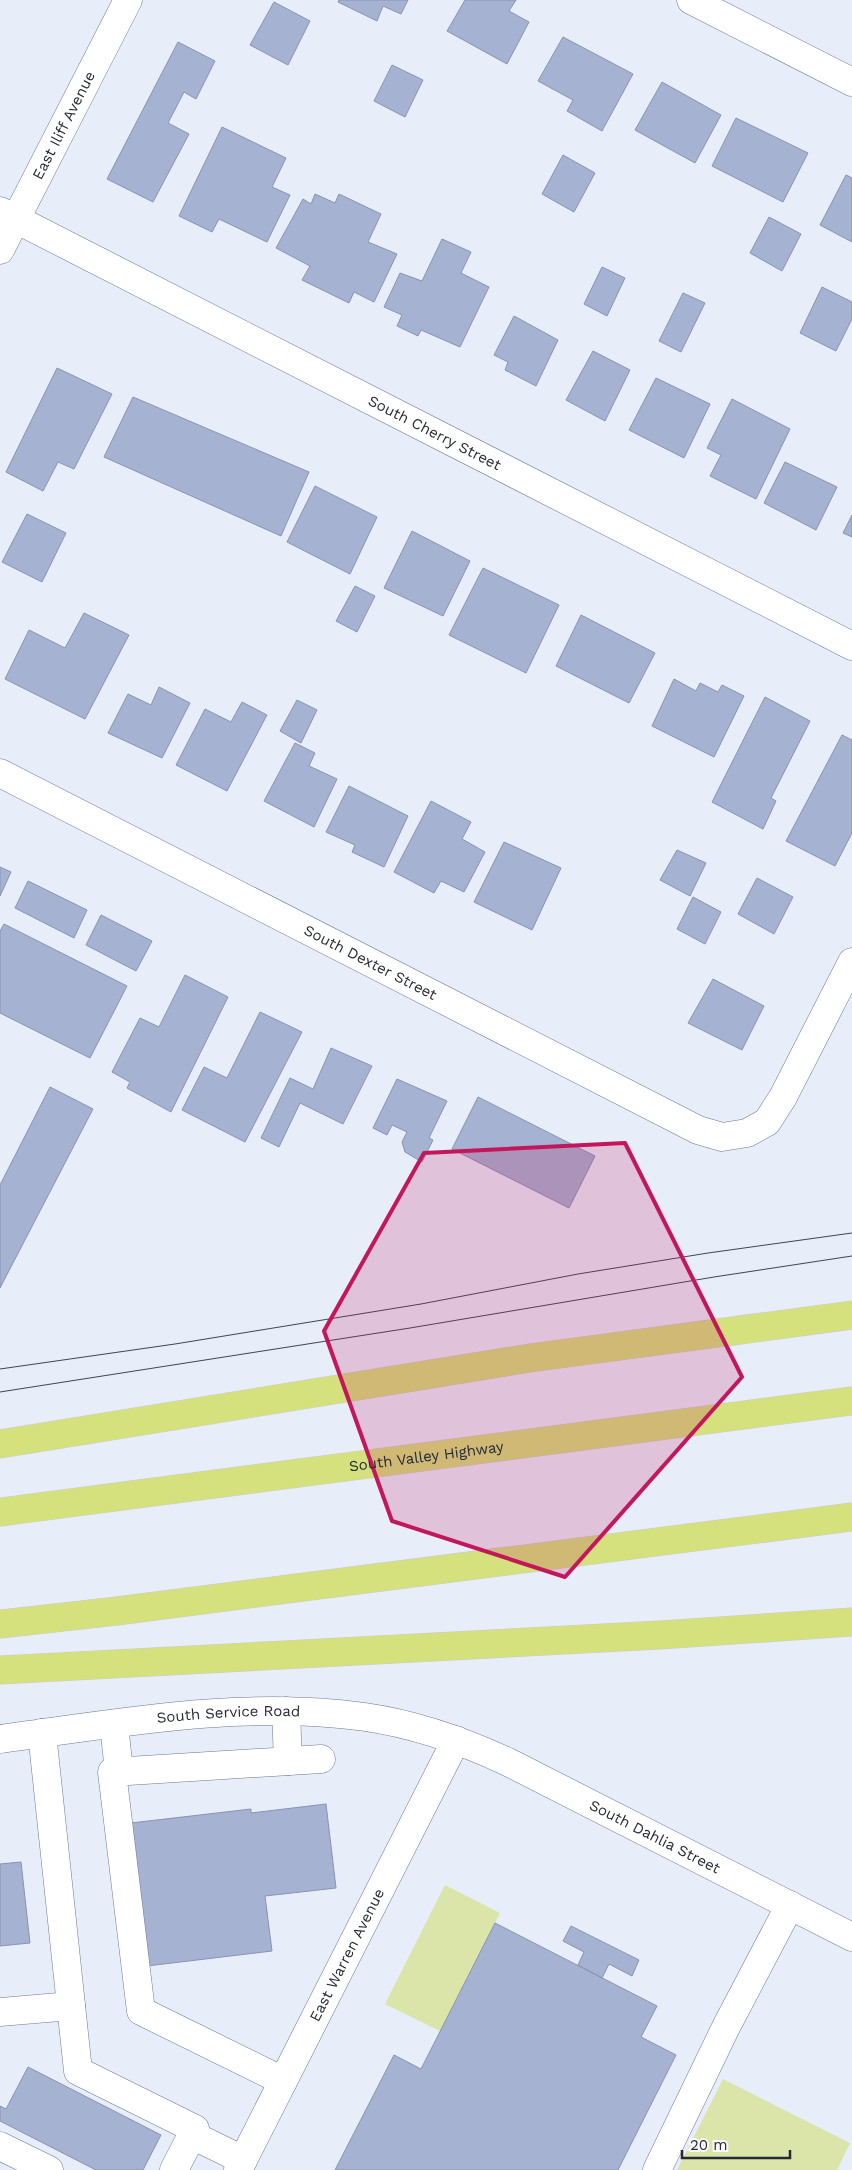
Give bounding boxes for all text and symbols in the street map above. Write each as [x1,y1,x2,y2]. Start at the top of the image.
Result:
street label: East Iliff Avenue [29,68,99,183]
street label: South Cherry Street [365,392,505,475]
street label: South Dexter Street [301,921,440,1004]
street label: South Valley Highway [348,1437,505,1475]
street label: South Service Road [156,1702,300,1727]
street label: South Dahlia Street [586,1796,724,1878]
street label: East Warren Avenue [306,1885,388,2025]
scale bar [682,2128,790,2160]
text: 20 m [690,2136,728,2154]

